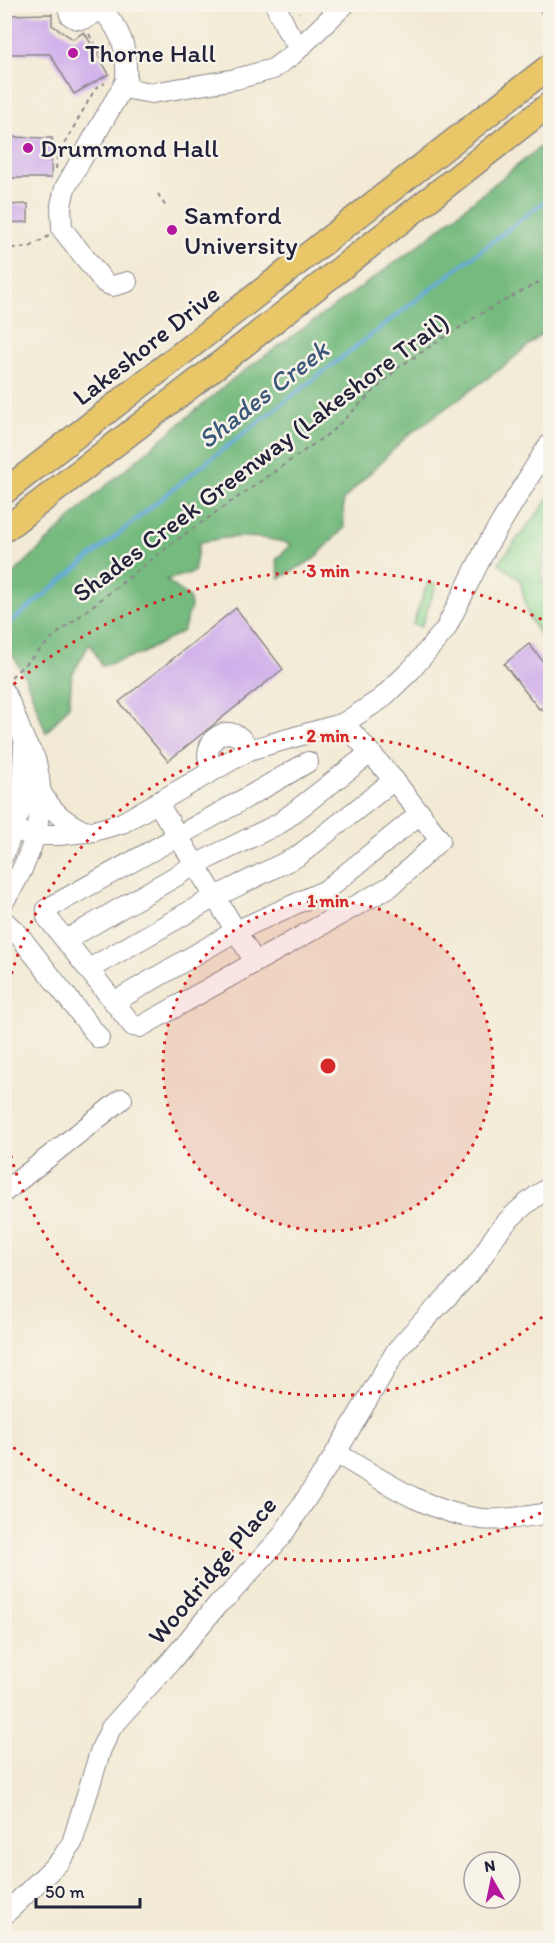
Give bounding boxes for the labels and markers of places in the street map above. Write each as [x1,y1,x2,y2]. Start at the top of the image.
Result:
place label: Thorne Hall [85,37,216,69]
marker: Thorne Hall [66,46,80,60]
place label: Drummond Hall [40,132,219,164]
marker: Drummond Hall [21,141,35,155]
place label: Samford University [184,199,298,261]
marker: Samford University [165,223,179,237]
centre of rings [318,1056,338,1076]

